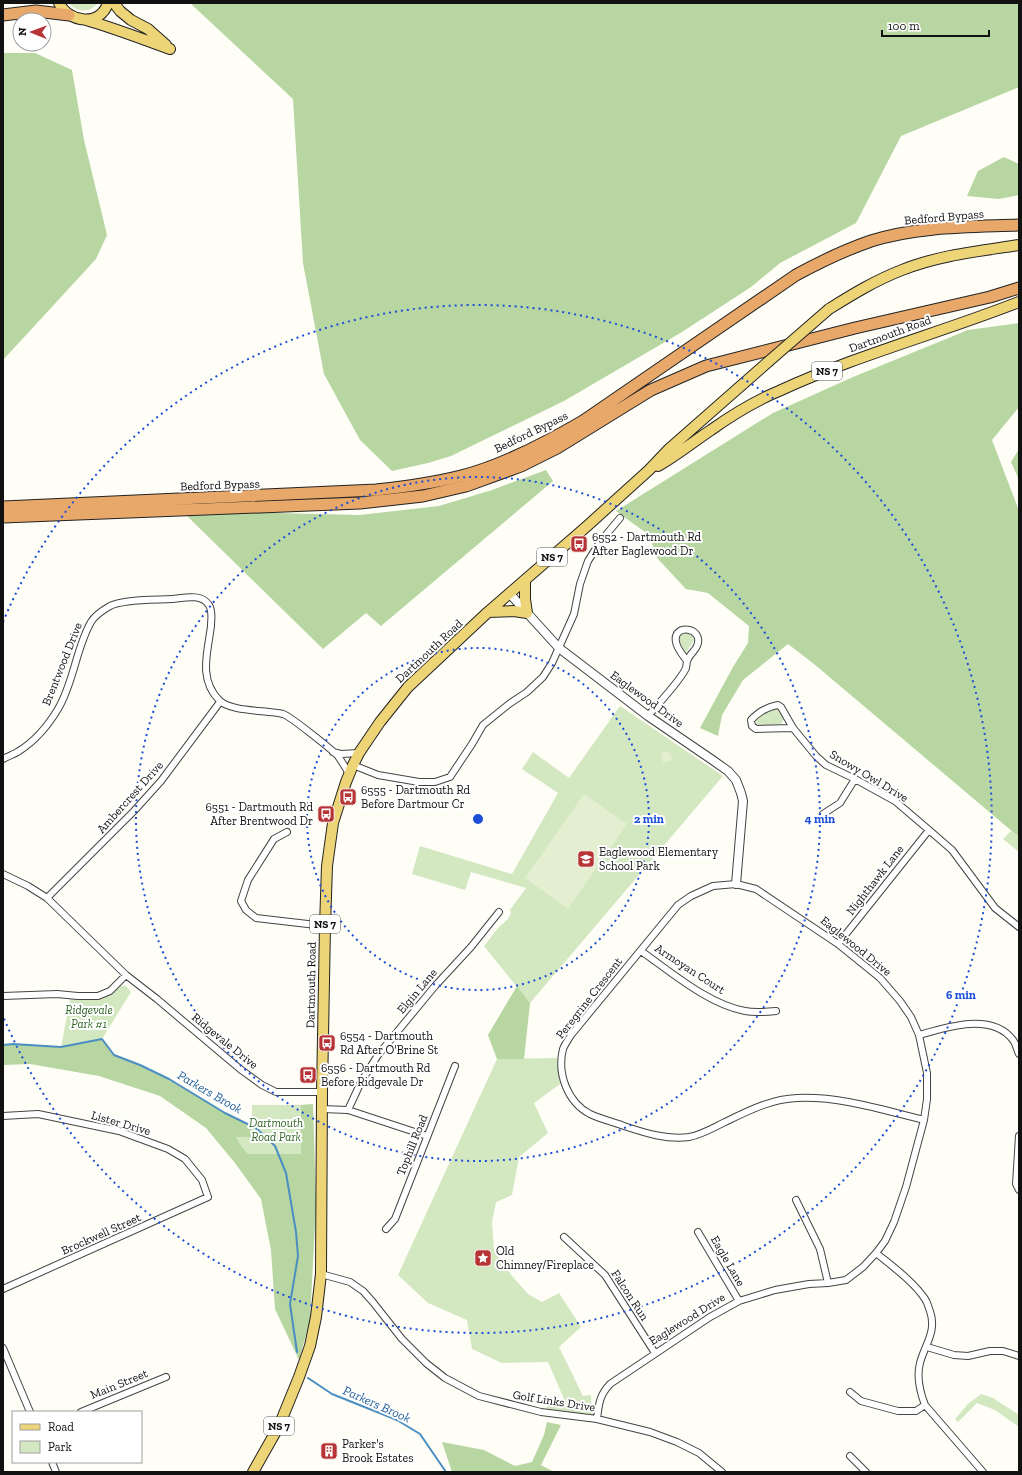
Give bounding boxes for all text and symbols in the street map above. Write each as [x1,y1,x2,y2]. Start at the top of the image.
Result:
north arrow [12,12,52,52]
scale bar [882,12,989,38]
text: 100 m [888,19,920,33]
text: N [16,27,29,36]
street label: Bedford Bypass [904,207,984,227]
street label: Dartmouth Road [847,312,933,355]
road number: NS 7 [812,362,842,380]
street label: Bedford Bypass [492,408,570,456]
street label: Bedford Bypass [180,477,260,493]
place label: 6552 - Dartmouth Rd After Eaglewood Dr [592,530,701,558]
bus stop icon: 6552 - Dartmouth Rd After Eaglewood Dr [569,534,589,554]
road number: NS 7 [537,548,567,566]
street label: Dartmouth Road [393,616,466,686]
street label: Brentwood Drive [39,620,85,708]
street label: Eaglewood Drive [608,668,687,730]
street label: Snowy Owl Drive [827,747,911,805]
street label: Ambercrest Drive [94,758,166,836]
place label: 6555 - Dartmouth Rd Before Dartmour Cr [361,783,470,811]
bus stop icon: 6555 - Dartmouth Rd Before Dartmour Cr [338,787,358,807]
place label: 6551 - Dartmouth Rd After Brentwood Dr [205,800,313,828]
bus stop icon: 6551 - Dartmouth Rd After Brentwood Dr [316,804,336,824]
centre of rings [471,812,485,826]
text: 2 min [634,812,664,826]
text: 4 min [805,812,835,826]
street label: Nighthawk Lane [843,842,907,918]
place label: Eaglewood Elementary School Park [599,845,719,873]
school or university icon: Eaglewood Elementary School Park [576,849,596,869]
street label: Eaglewood Drive [818,913,895,979]
road number: NS 7 [310,915,340,933]
street label: Dartmouth Road [303,941,319,1028]
street label: Armoyan Court [652,941,728,997]
street label: Peregrine Crescent [553,954,625,1041]
street label: Elgin Lane [394,965,440,1016]
text: 6 min [946,988,976,1002]
park label: Ridgevale Park #1 [65,1003,113,1031]
street label: Ridgevale Drive [189,1010,261,1072]
place label: 6554 - Dartmouth Rd After O'Brine St [340,1029,439,1057]
bus stop icon: 6554 - Dartmouth Rd After O'Brine St [317,1033,337,1053]
place label: 6556 - Dartmouth Rd Before Ridgevale Dr [321,1061,431,1089]
bus stop icon: 6556 - Dartmouth Rd Before Ridgevale Dr [298,1065,318,1085]
water label: Parkers Brook [175,1067,245,1117]
street label: Lister Drive [90,1108,153,1138]
street label: Tophill Road [393,1112,431,1177]
park label: Dartmouth Road Park [249,1116,303,1144]
street label: Brockwell Street [59,1210,143,1258]
street label: Eagle Lane [708,1233,748,1289]
place label: Old Chimney/Fireplace [496,1244,594,1272]
place icon: Old Chimney/Fireplace [473,1248,493,1268]
street label: Falcon Run [608,1267,652,1323]
street label: Eaglewood Drive [646,1290,728,1348]
street label: Main Street [88,1366,150,1402]
water label: Parkers Brook [341,1382,413,1426]
street label: Golf Links Drive [512,1388,597,1414]
legend [12,1411,142,1463]
road number: NS 7 [264,1417,294,1435]
text: Road [48,1420,74,1434]
place label: Parker's Brook Estates [342,1437,413,1465]
text: Park [48,1440,73,1454]
building icon: Parker's Brook Estates [319,1441,339,1461]

